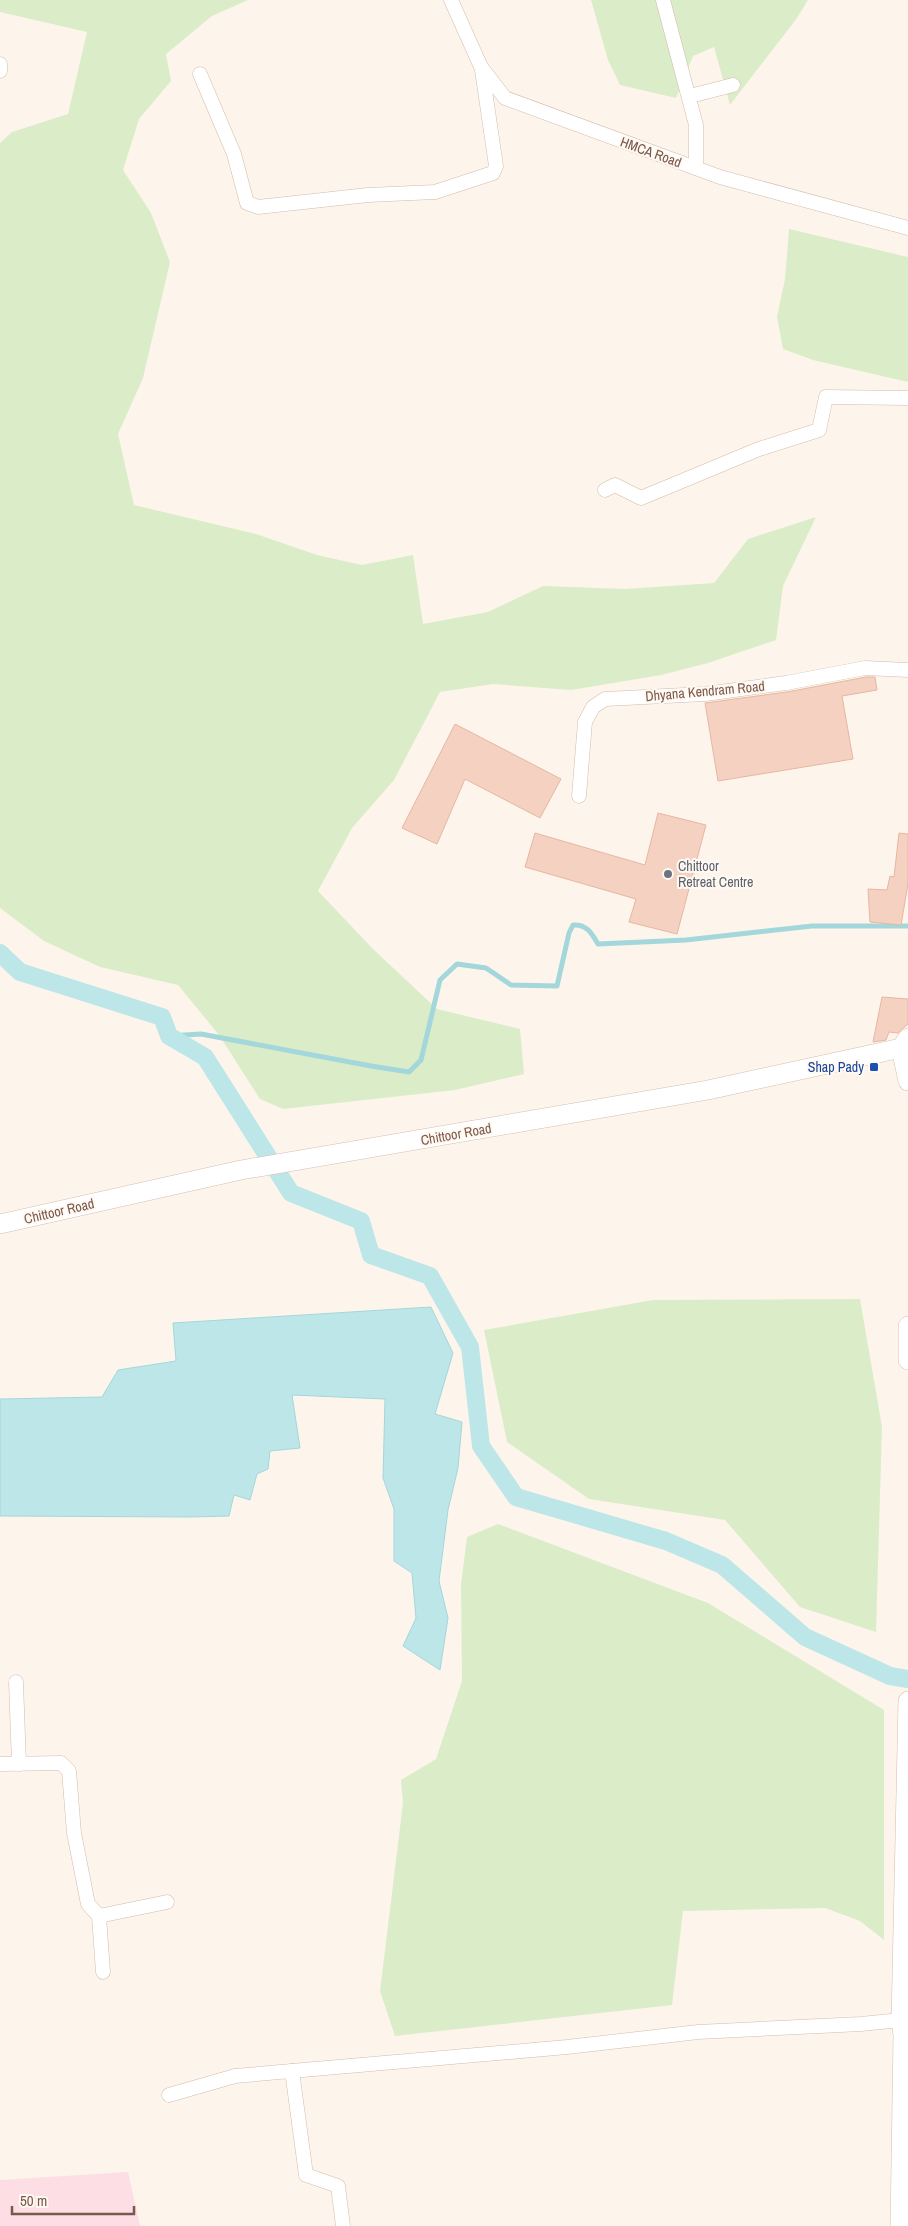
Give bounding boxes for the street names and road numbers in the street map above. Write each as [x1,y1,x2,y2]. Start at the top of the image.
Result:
street label: HMCA Road [618,133,684,171]
street label: Dhyana Kendram Road [644,677,766,705]
street label: Chittoor Road [419,1119,493,1149]
street label: Chittoor Road [22,1194,96,1228]

